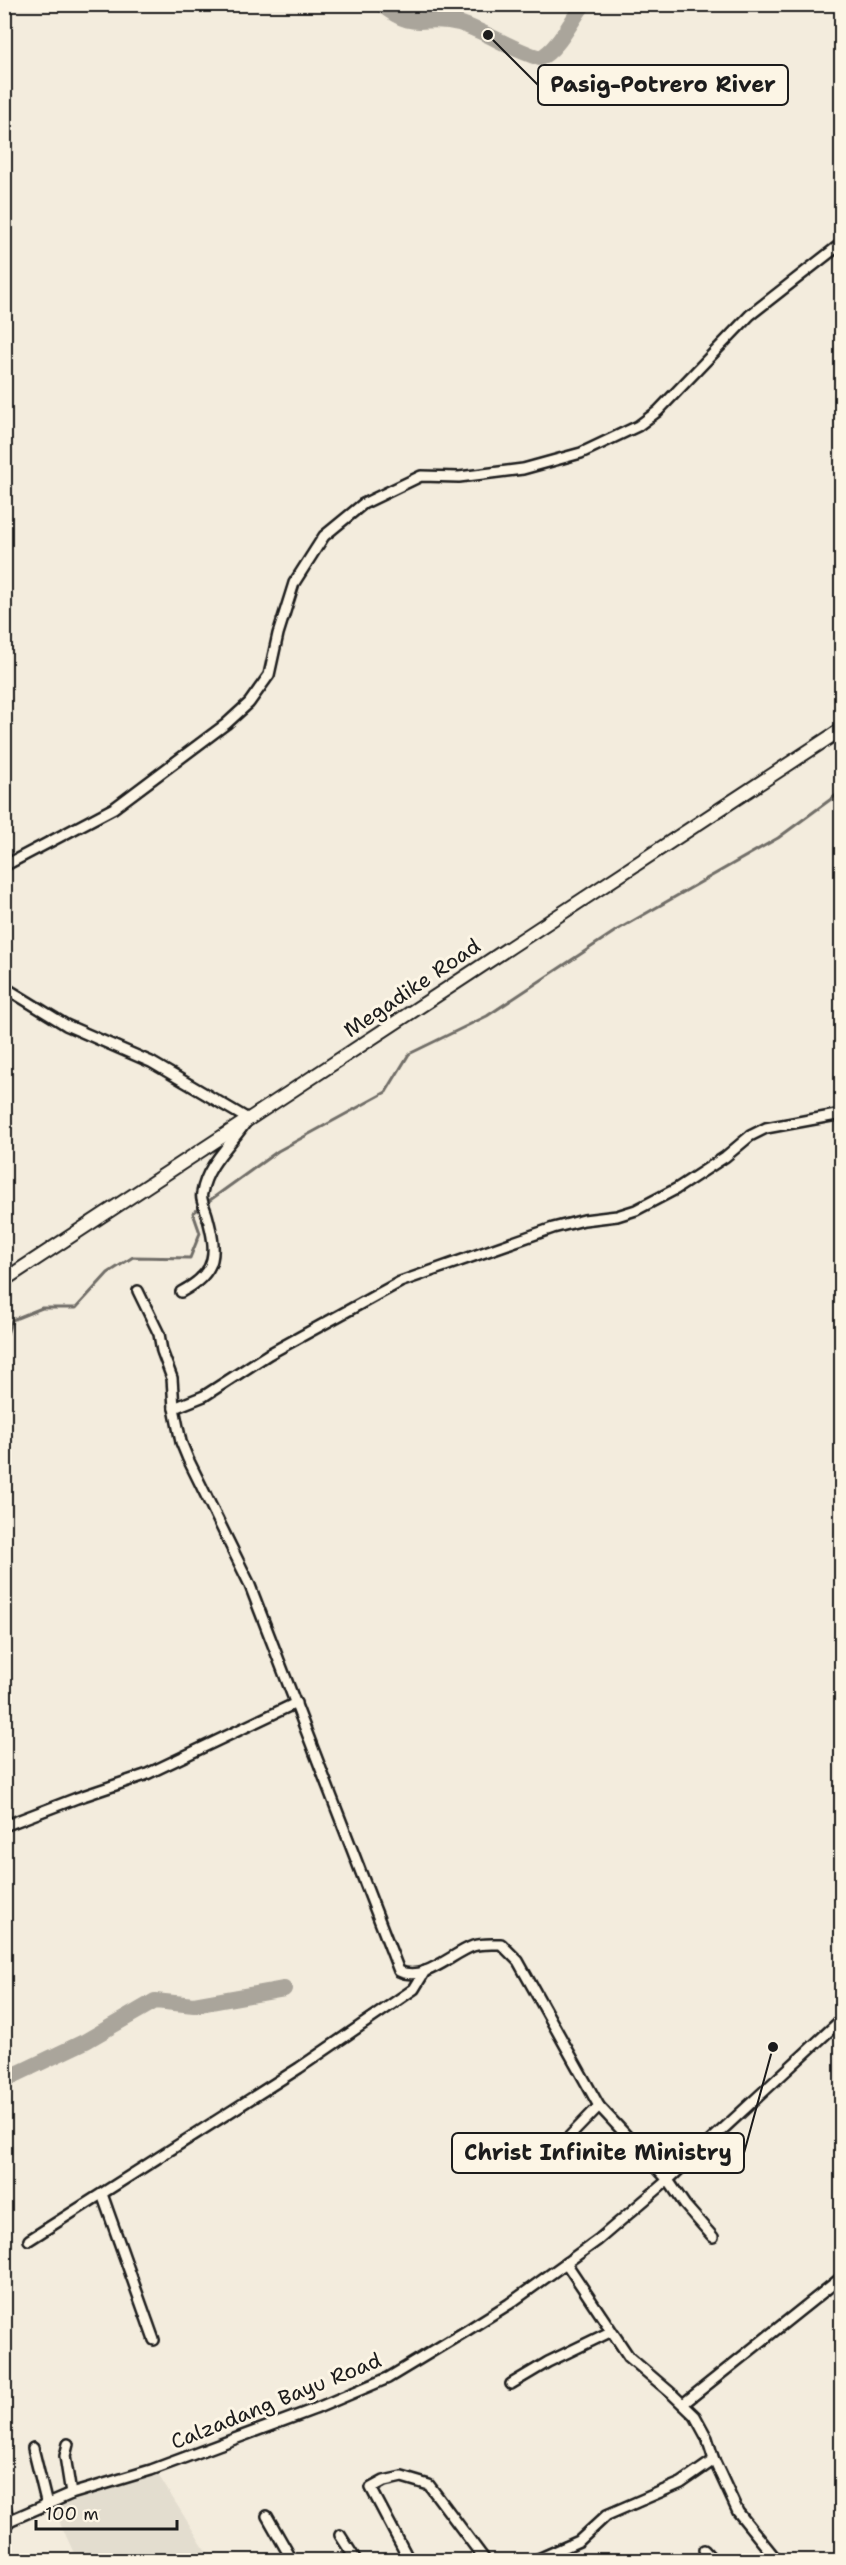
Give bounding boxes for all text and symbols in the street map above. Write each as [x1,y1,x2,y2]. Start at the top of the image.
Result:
callout: Pasig-Potrero River [538,65,788,105]
text: Pasig-Potrero River [550,70,776,99]
street label: Megadike Road [338,932,486,1044]
callout: Christ Infinite Ministry [452,2133,744,2173]
text: Christ Infinite Ministry [464,2138,732,2167]
street label: Calzadang Bayu Road [167,2346,385,2456]
scale bar [36,2493,177,2531]
text: 100 m [45,2502,99,2526]

